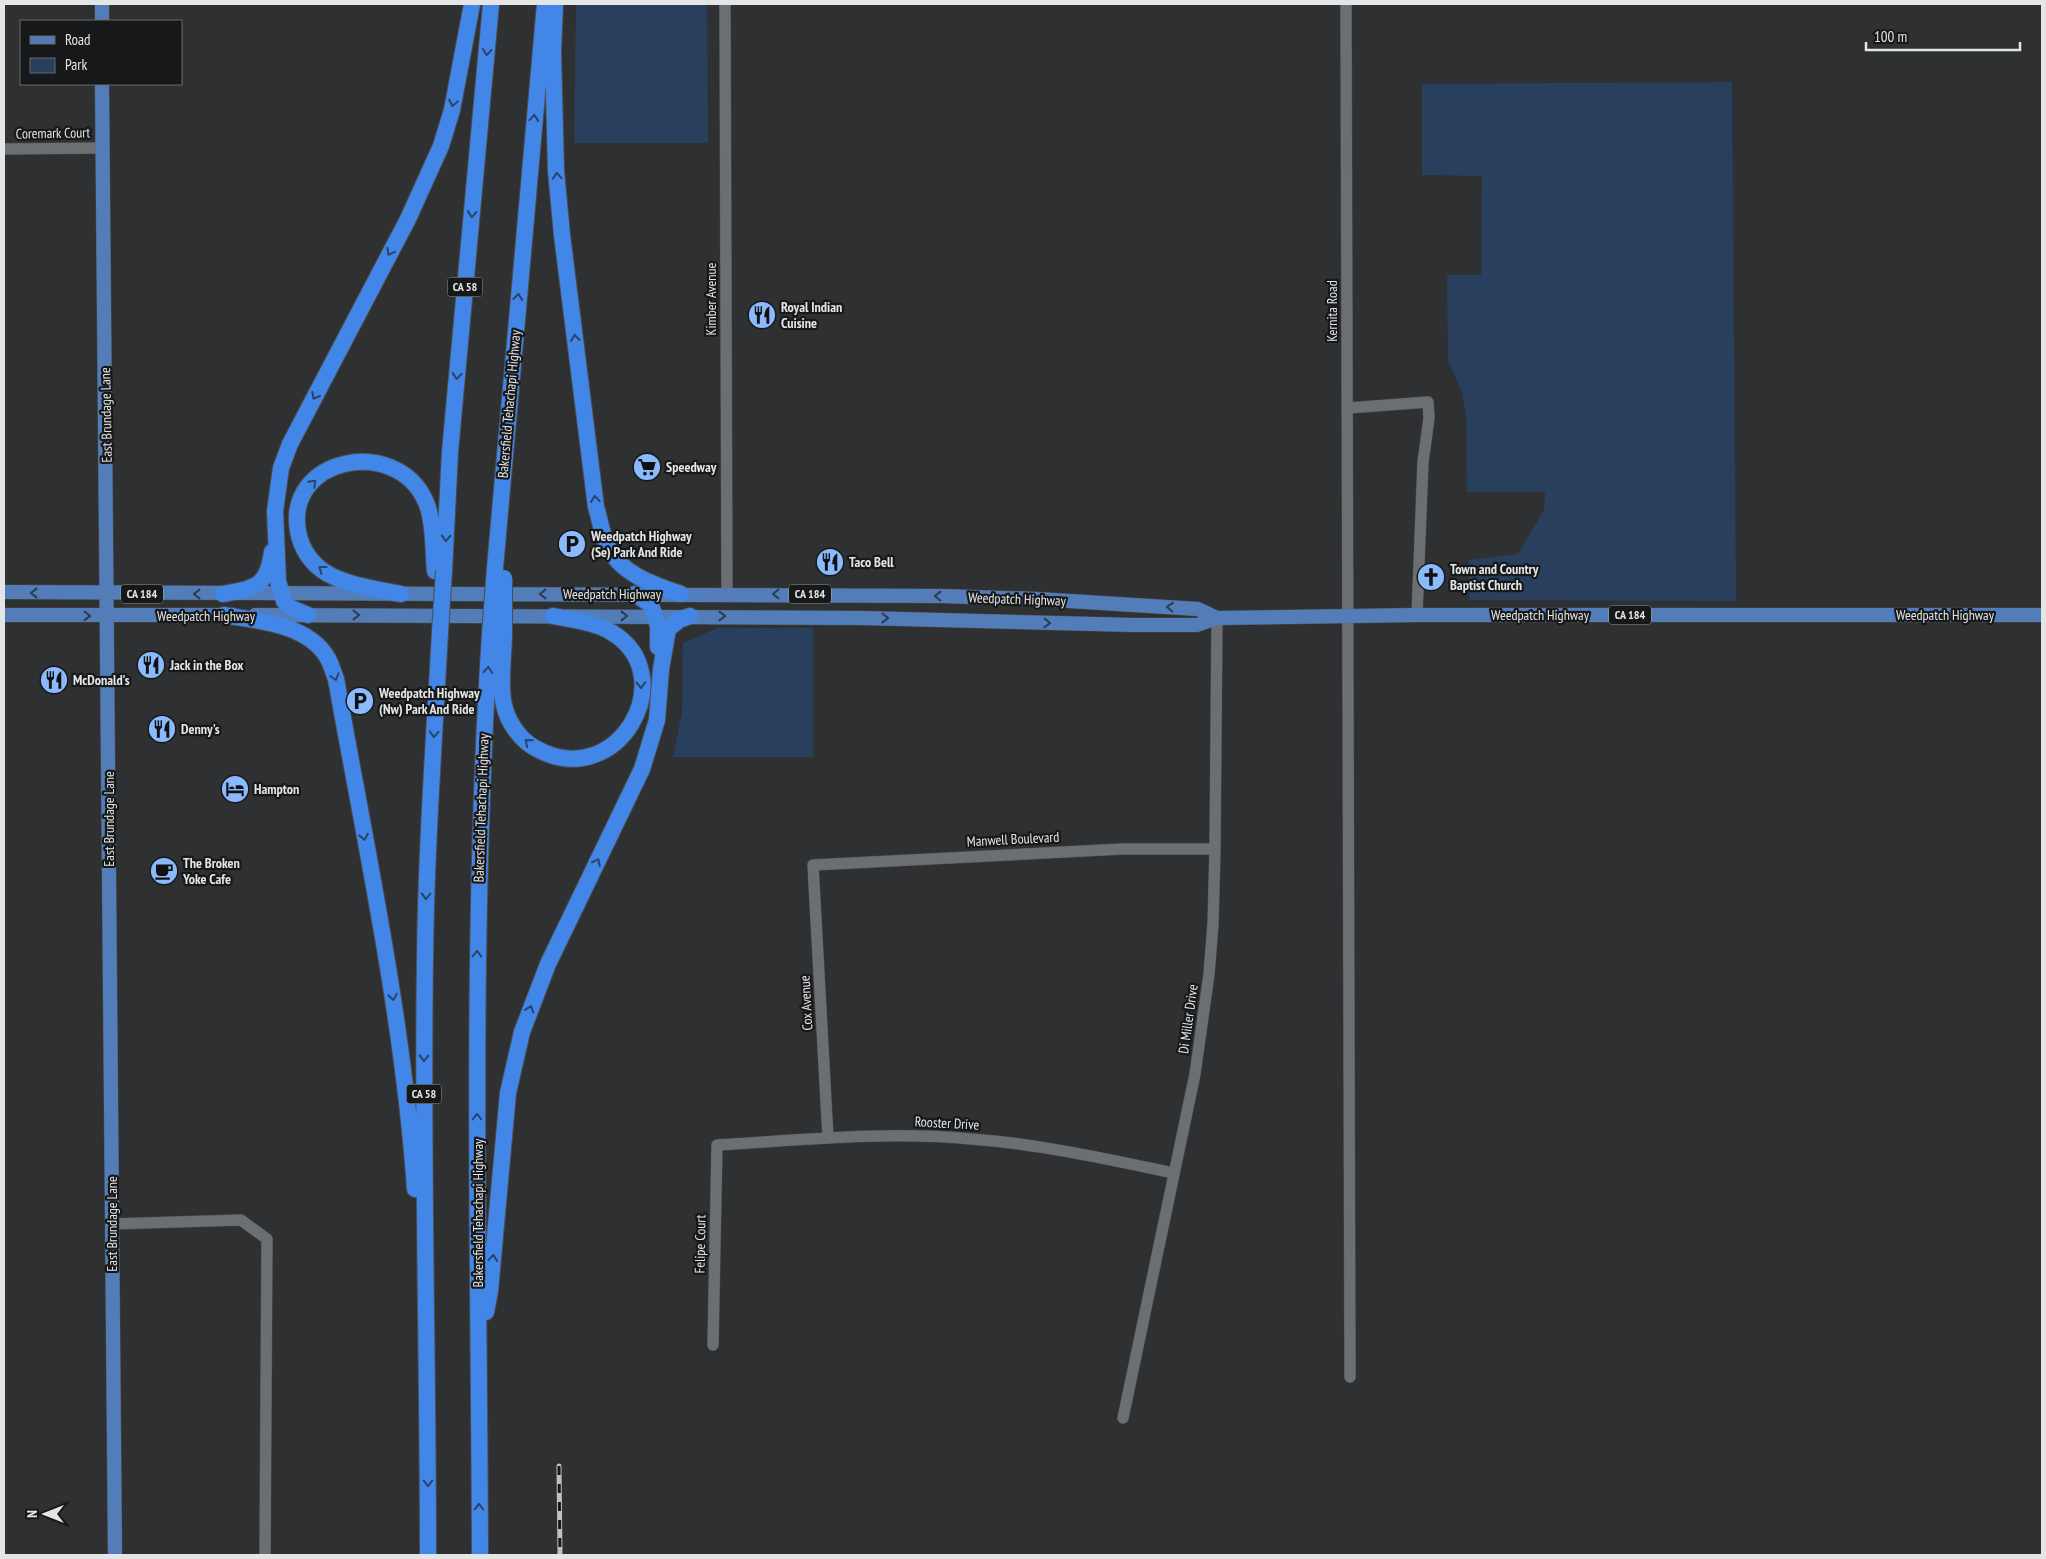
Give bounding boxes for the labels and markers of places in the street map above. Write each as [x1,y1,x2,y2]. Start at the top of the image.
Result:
place label: Royal Indian Cuisine [781,298,842,332]
restaurant icon: Royal Indian Cuisine [747,300,777,330]
supermarket icon: Speedway [632,452,662,482]
place label: Speedway [666,458,717,476]
place label: Weedpatch Highway (Se) Park And Ride [590,527,692,561]
parking icon: Weedpatch Highway (Se) Park And Ride [557,529,587,559]
restaurant icon: Taco Bell [815,547,845,577]
place label: Taco Bell [849,553,894,571]
place label: Town and Country Baptist Church [1450,560,1539,594]
church icon: Town and Country Baptist Church [1416,562,1446,592]
restaurant icon: Jack in the Box [136,650,166,680]
place label: Jack in the Box [169,656,244,674]
restaurant icon: McDonald's [39,665,69,695]
place label: McDonald's [73,671,130,689]
place label: Weedpatch Highway (Nw) Park And Ride [378,684,480,718]
parking icon: Weedpatch Highway (Nw) Park And Ride [345,686,375,716]
restaurant icon: Denny's [147,714,177,744]
place label: Denny's [181,720,220,738]
hotel icon: Hampton [220,774,250,804]
place label: Hampton [254,780,299,798]
place label: The Broken Yoke Cafe [182,854,240,888]
cafe icon: The Broken Yoke Cafe [149,856,179,886]

